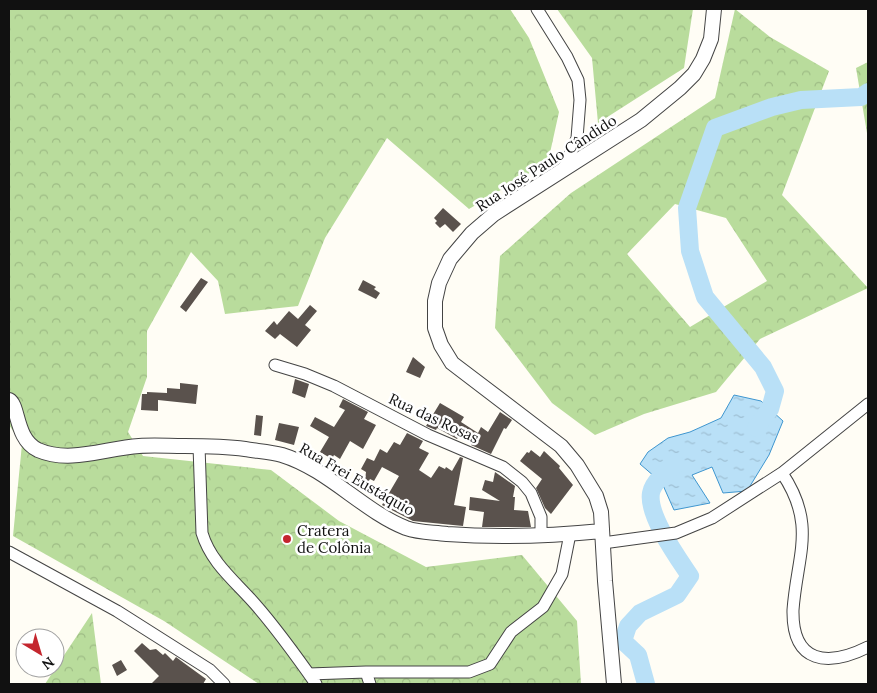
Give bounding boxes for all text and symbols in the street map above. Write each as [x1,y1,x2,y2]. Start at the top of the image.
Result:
street label: Rua José Paulo Cândido [472,110,620,216]
street label: Rua das Rosas [386,389,482,447]
street label: Rua Frei Eustáquio [296,438,418,520]
place label: Cratera de Colônia [297,521,371,557]
marker: Cratera de Colônia [281,533,293,545]
north arrow [15,628,65,678]
text: N [38,653,58,674]

